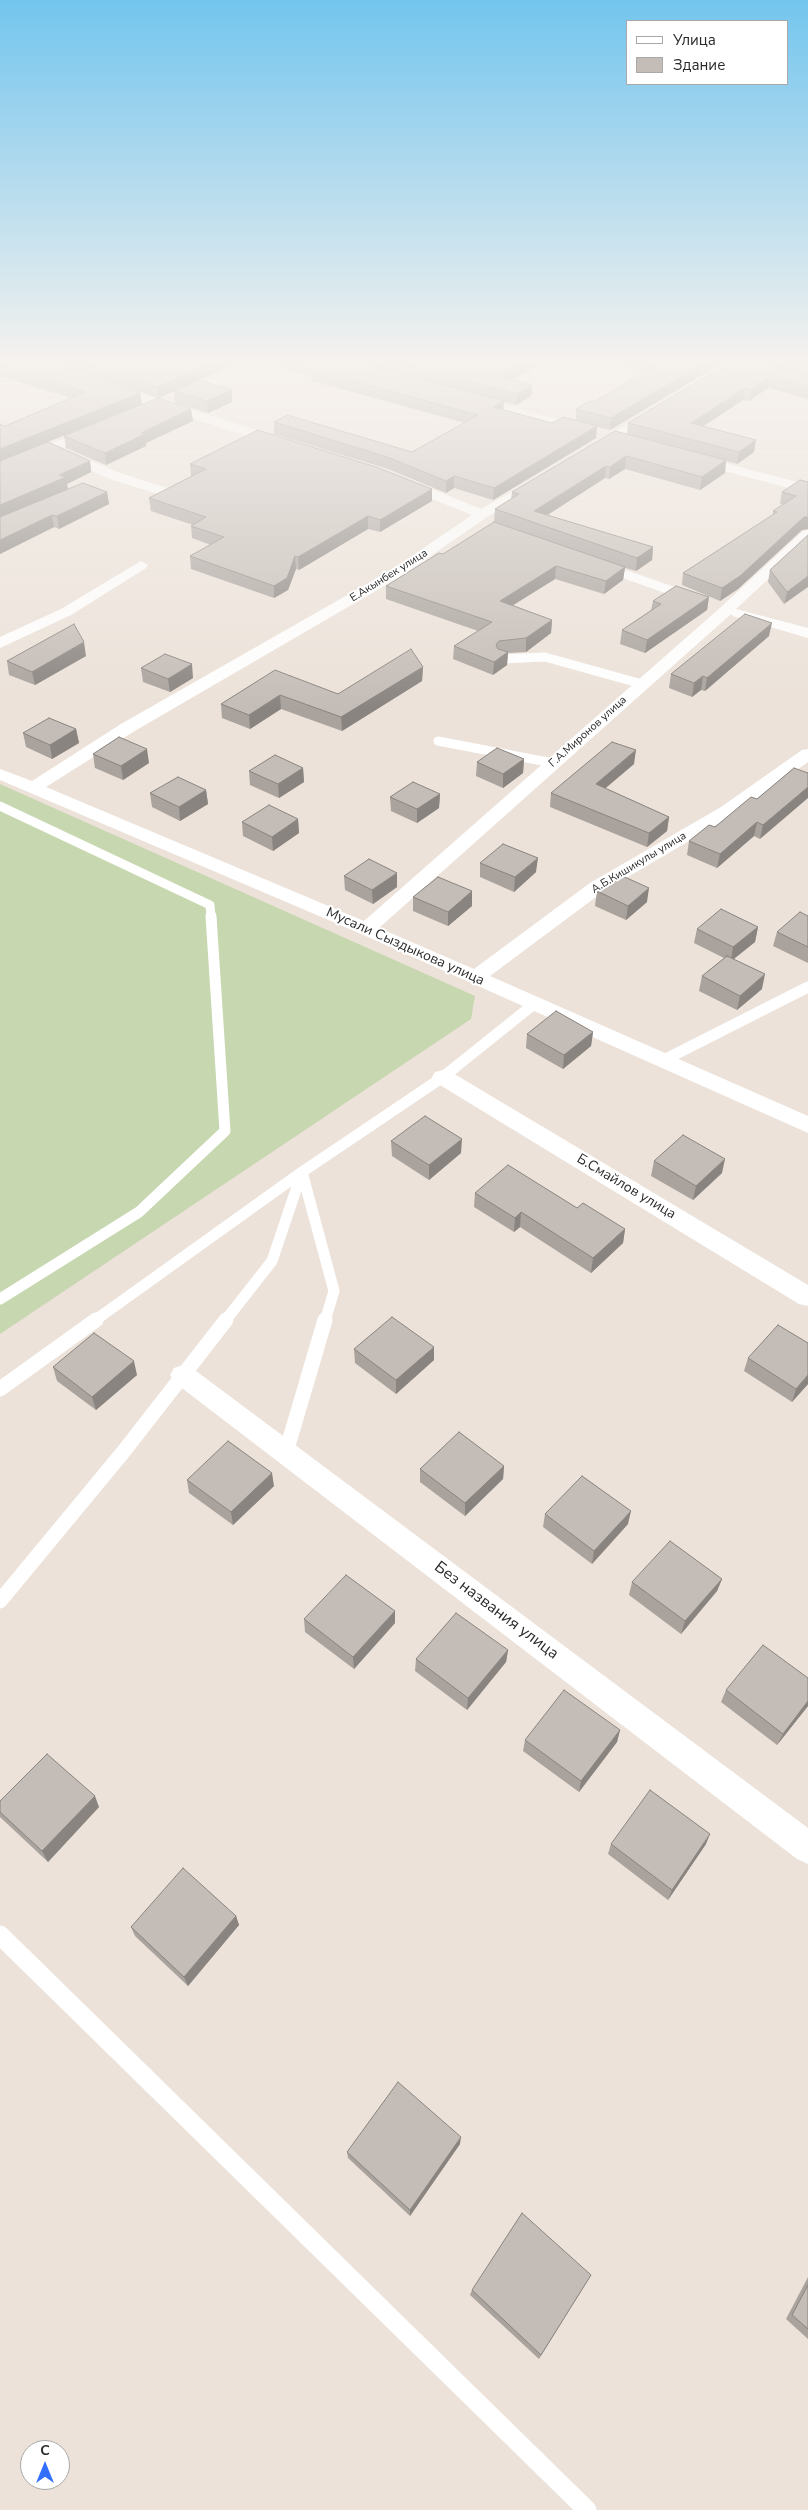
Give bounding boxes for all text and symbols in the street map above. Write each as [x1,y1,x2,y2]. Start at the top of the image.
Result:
legend [626,20,788,85]
text: Улица [673,30,716,50]
text: Здание [673,55,725,75]
street label: Е.Акынбек улица [348,547,430,605]
street label: Г.А.Миронов улица [546,694,630,770]
street label: А.Б.Кишикулы улица [589,829,689,897]
street label: Мусали Сыздыкова улица [323,904,487,990]
street label: Б.Смайлов улица [573,1151,679,1223]
street label: Без названия улица [430,1558,562,1664]
north arrow [20,2440,70,2490]
text: С [40,2441,50,2460]

